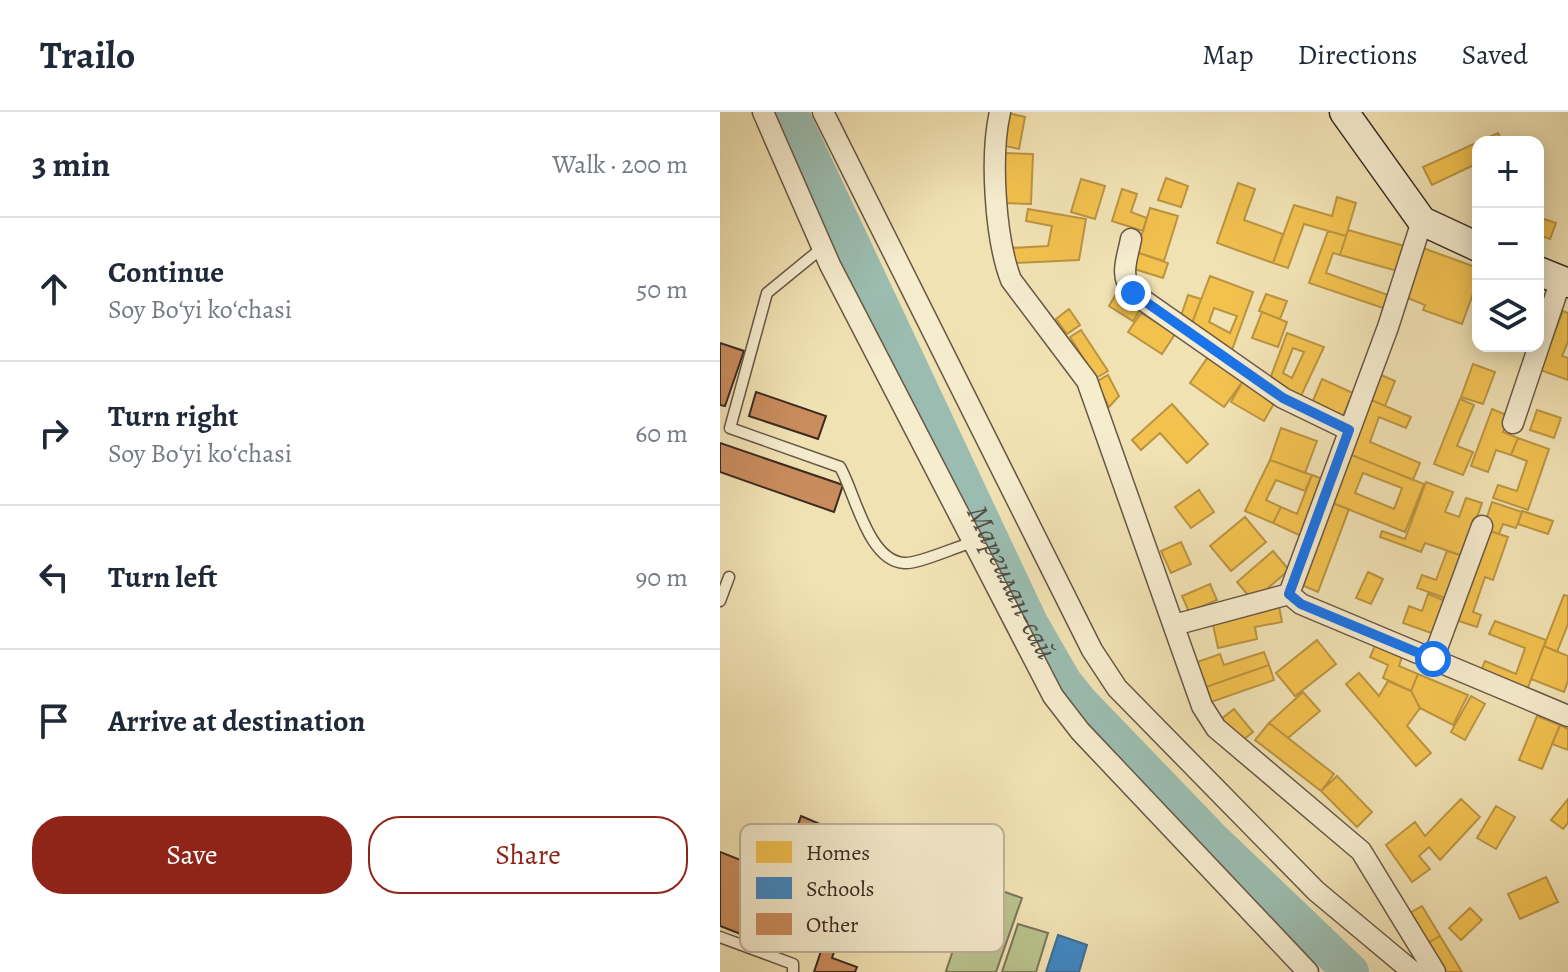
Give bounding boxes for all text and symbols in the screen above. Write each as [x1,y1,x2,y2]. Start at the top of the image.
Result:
text: Trailo [40,29,135,81]
text: Map [1202,36,1253,74]
text: Directions [1297,36,1418,74]
text: Saved [1462,36,1528,74]
map controls [1472,136,1544,352]
button: + [1472,136,1544,208]
text: 3 min [32,141,110,188]
text: Walk · 200 m [552,147,688,182]
button: − [1472,208,1544,280]
text: Continue [108,252,224,292]
icon: ahead [32,267,76,311]
text: 50 m [636,272,688,307]
route end [1115,275,1151,311]
button: layers [1472,280,1544,352]
text: Soy Boʻyi koʻchasi [108,292,292,327]
text: Turn right [108,396,238,436]
icon: right [32,411,76,455]
text: 60 m [635,416,688,451]
text: Soy Boʻyi koʻchasi [108,436,292,471]
water label: Маргилан-сай [957,499,1067,667]
icon: left [32,555,76,599]
text: Turn left [108,557,217,597]
text: 90 m [636,560,688,595]
route start [1415,641,1451,677]
icon: arrive [32,699,76,743]
text: Arrive at destination [108,701,365,741]
button: Save [32,816,352,894]
button: Share [368,816,688,894]
legend [740,824,1004,952]
text: Homes [806,838,870,868]
text: Schools [806,874,874,904]
text: Other [806,910,859,940]

